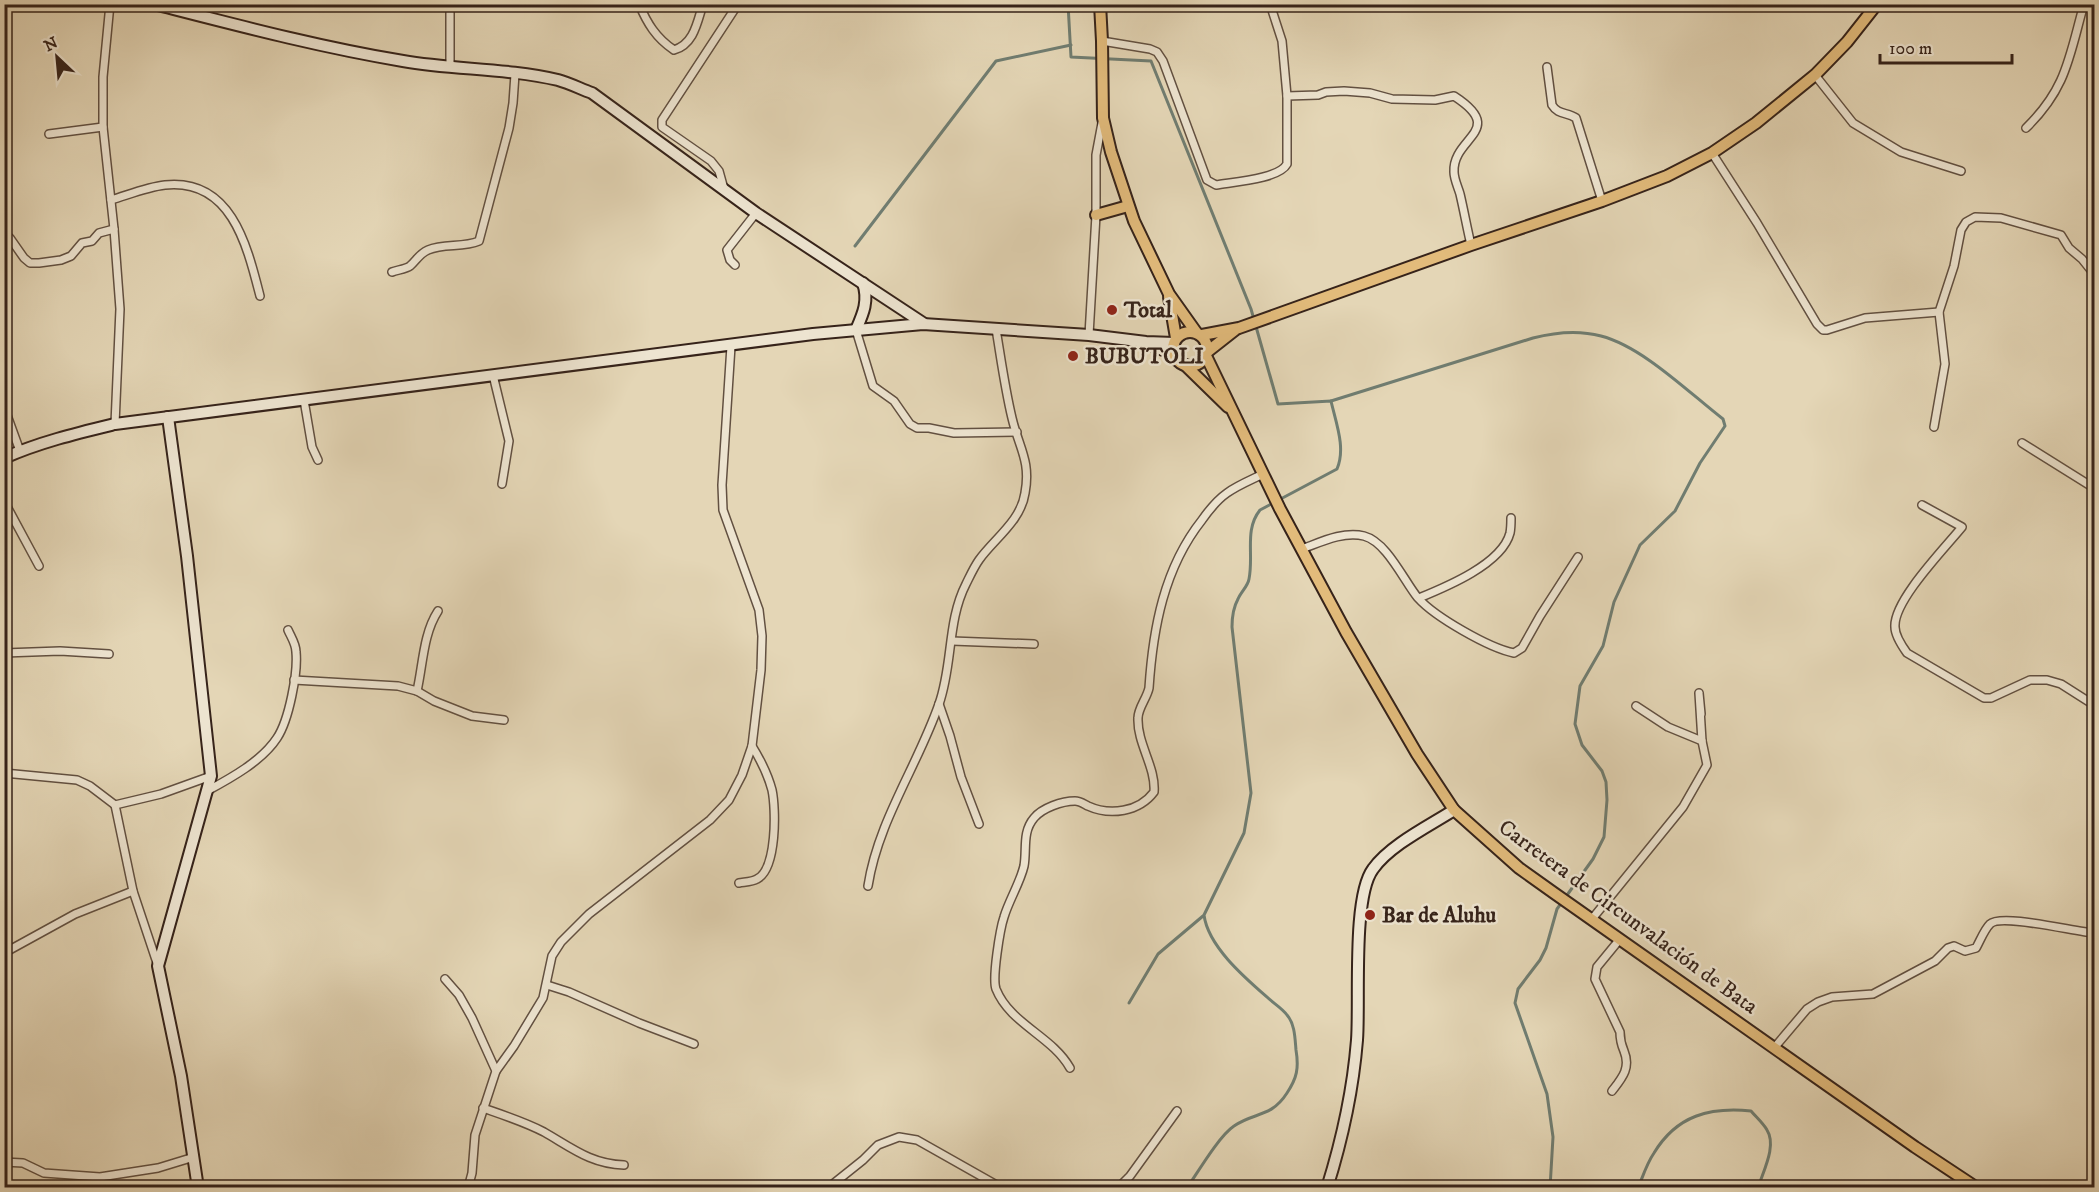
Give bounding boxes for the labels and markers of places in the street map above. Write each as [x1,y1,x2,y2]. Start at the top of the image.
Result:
place label: Total [1123,297,1172,324]
marker: Total [1105,303,1119,317]
place label: BUBUTOLI [1085,343,1204,370]
marker: BUBUTOLI [1066,349,1080,363]
place label: Bar de Aluhu [1382,902,1497,929]
marker: Bar de Aluhu [1363,908,1377,922]

